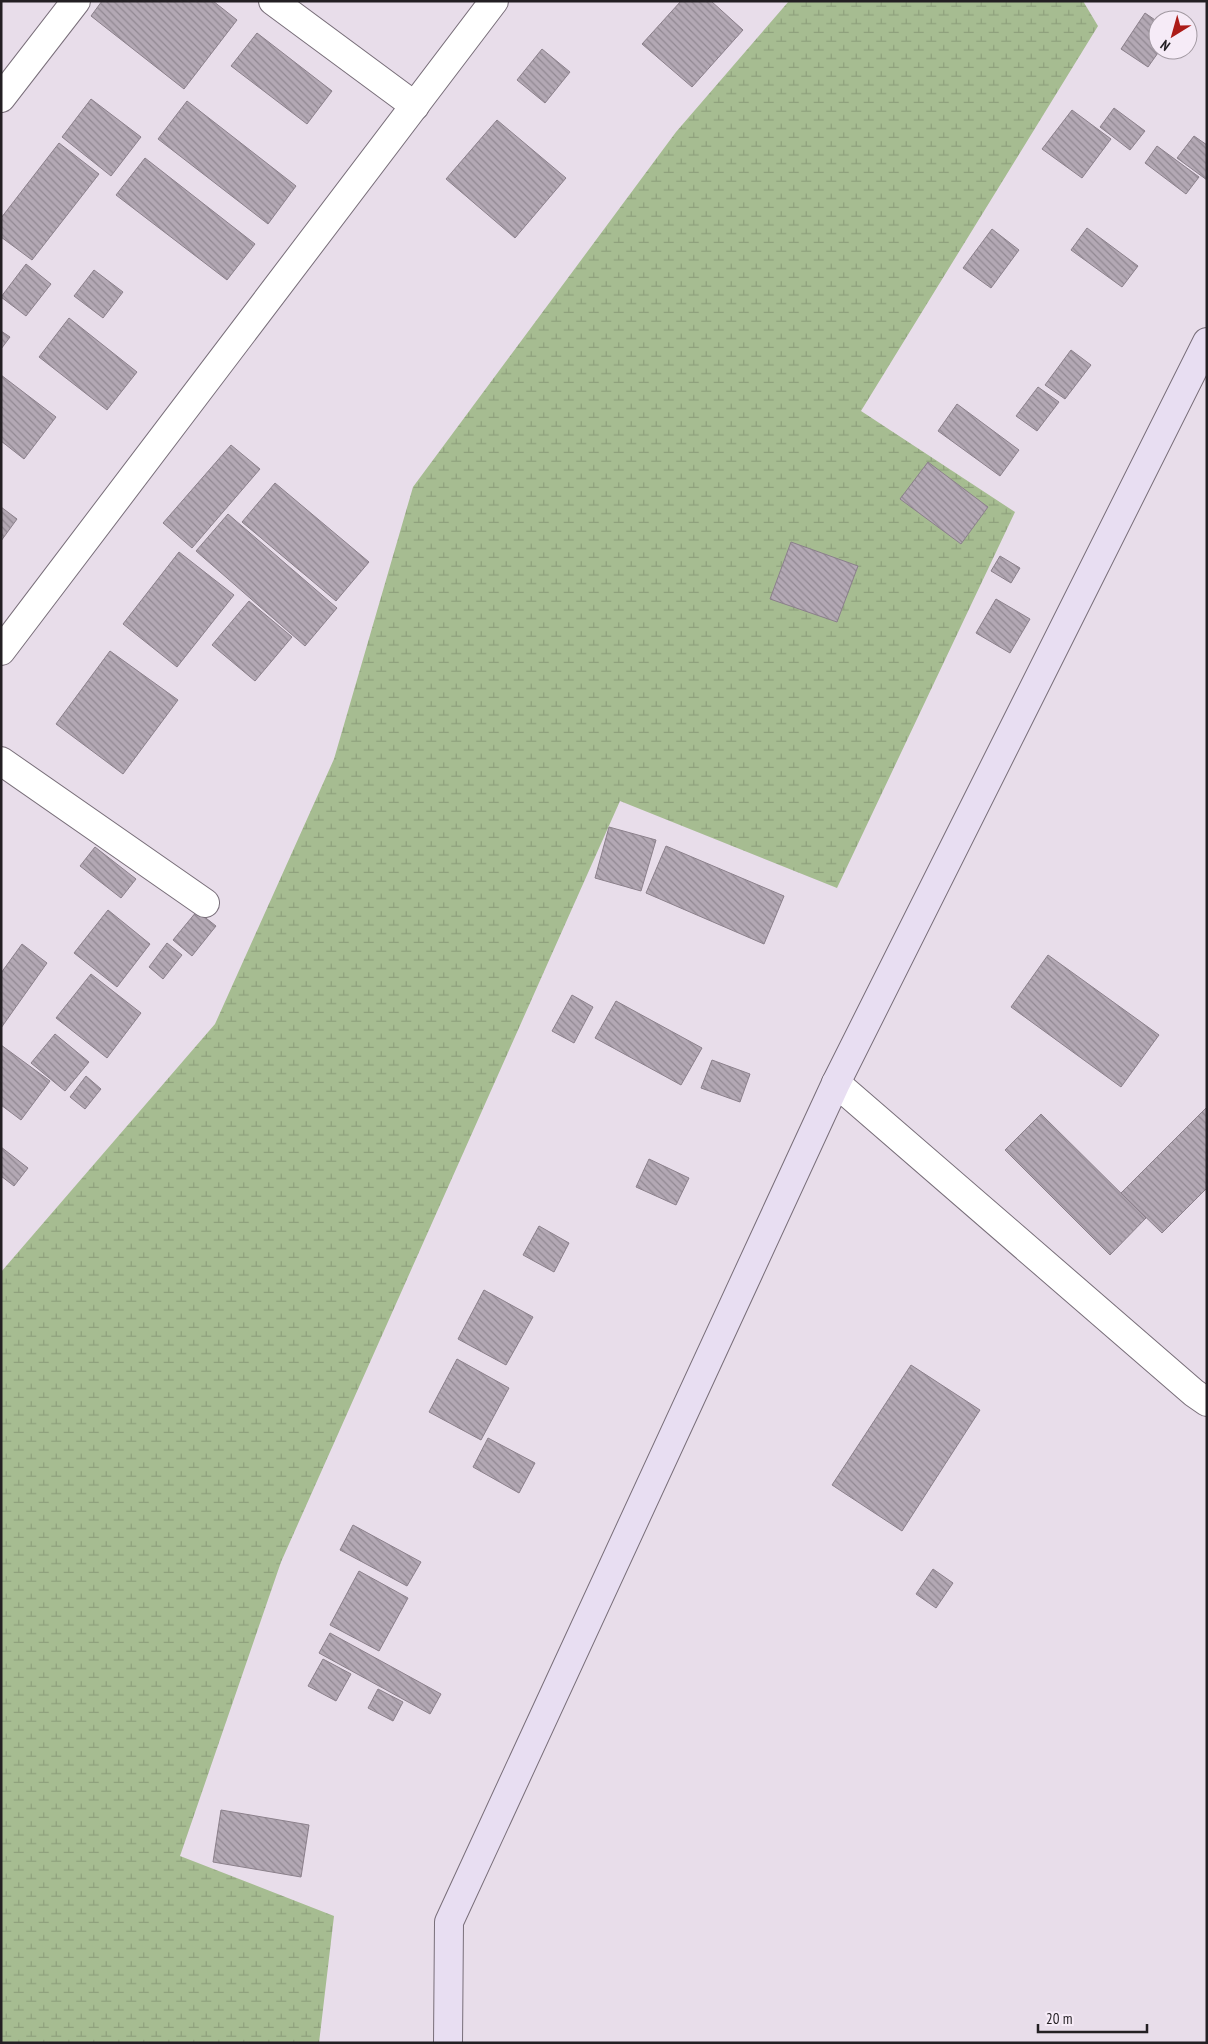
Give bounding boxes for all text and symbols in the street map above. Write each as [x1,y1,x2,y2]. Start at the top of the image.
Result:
north arrow [1148,10,1198,60]
text: N [1157,36,1174,55]
scale bar [1038,2002,1147,2034]
text: 20 m [1046,2009,1072,2028]

